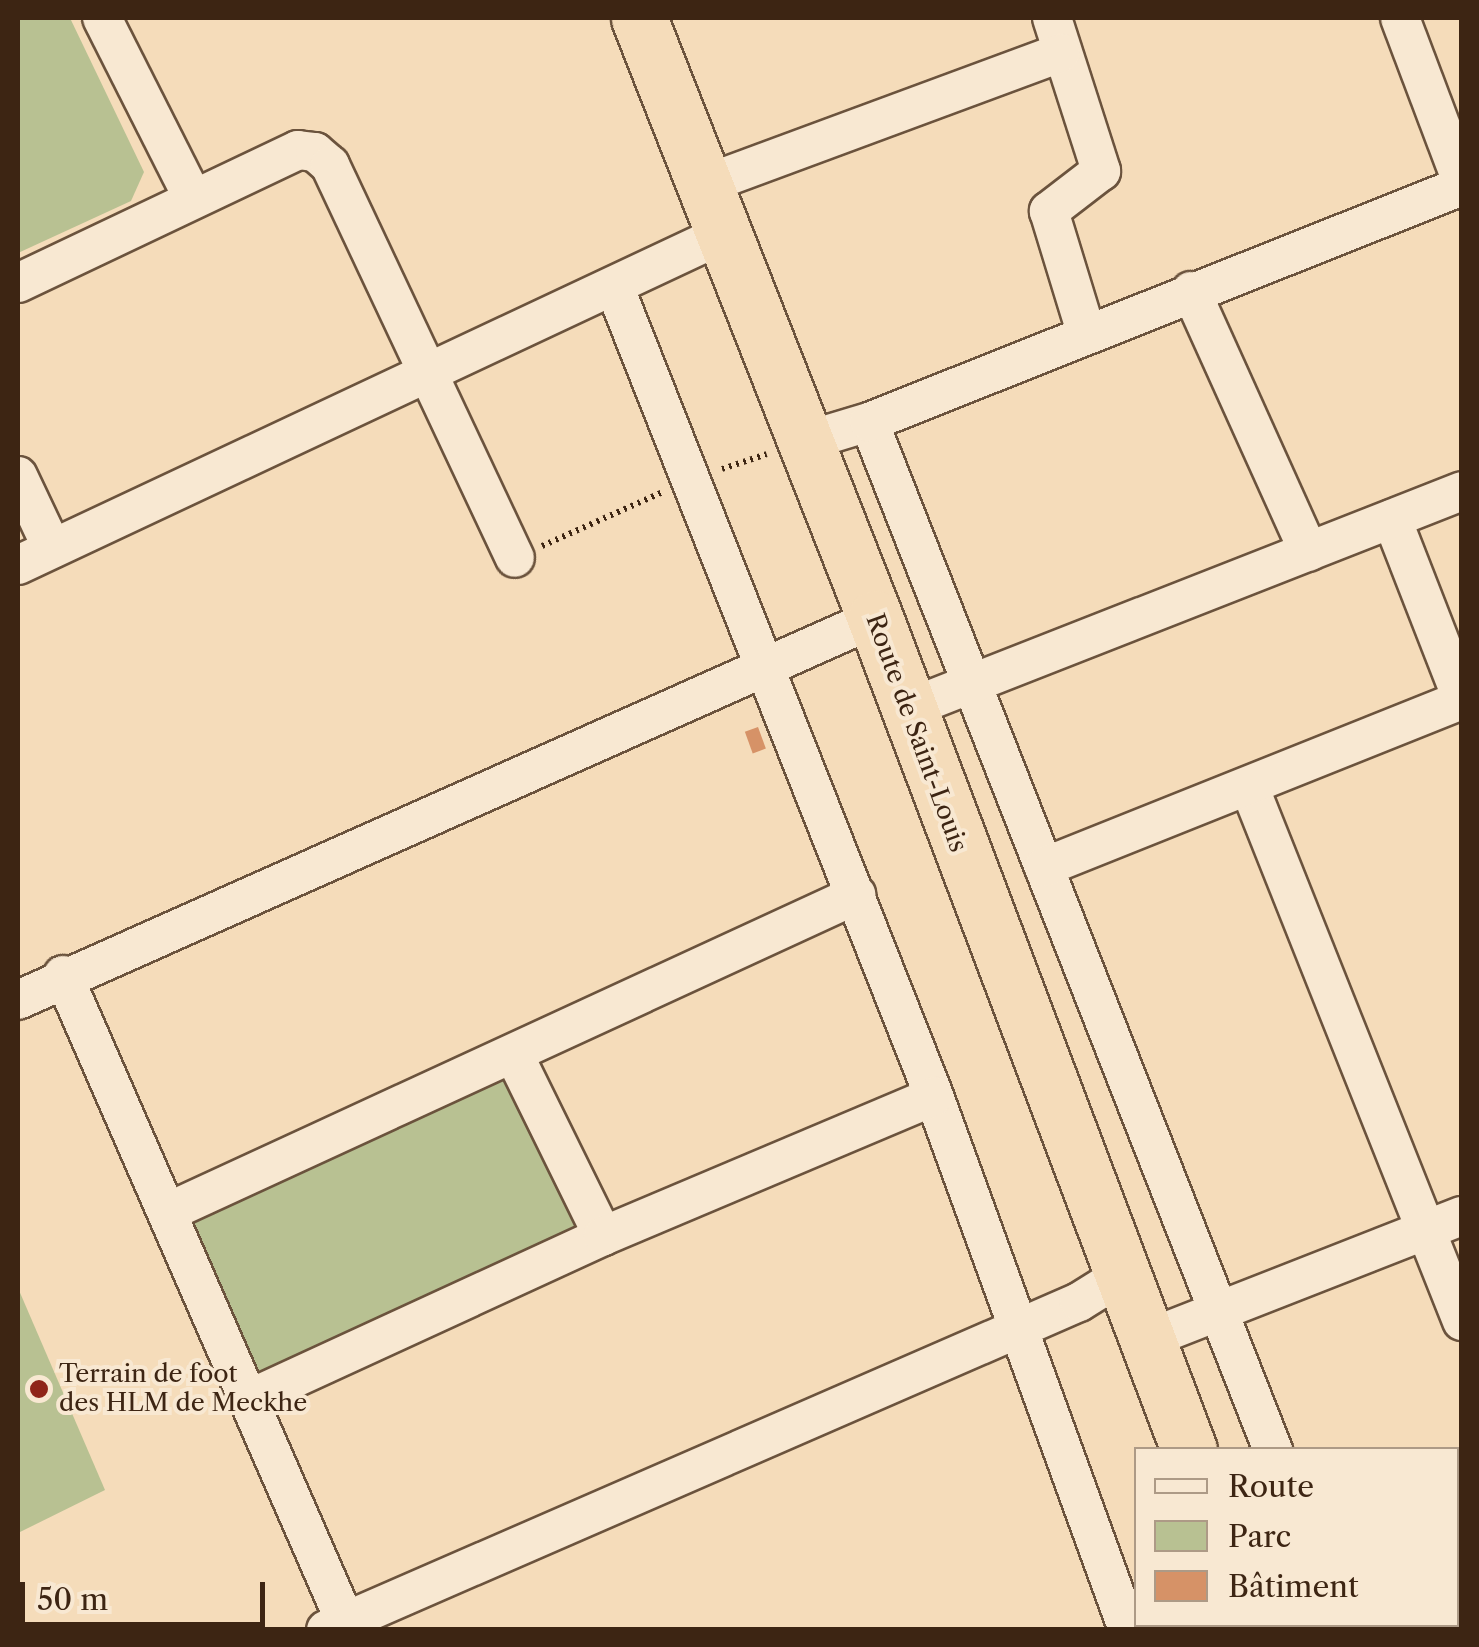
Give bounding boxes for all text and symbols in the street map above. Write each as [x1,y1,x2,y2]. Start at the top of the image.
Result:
street label: Route de Saint-Louis [859,610,973,856]
place label: Terrain de foot des HLM de Meckhe [59,1360,307,1419]
marker: Terrain de foot des HLM de Meckhe [28,1378,50,1400]
legend [1134,1447,1459,1627]
text: Route [1228,1468,1314,1505]
text: Parc [1228,1518,1291,1555]
scale bar [25,1562,270,1624]
text: Bâtiment [1228,1568,1359,1605]
text: 50 m [37,1581,108,1618]

